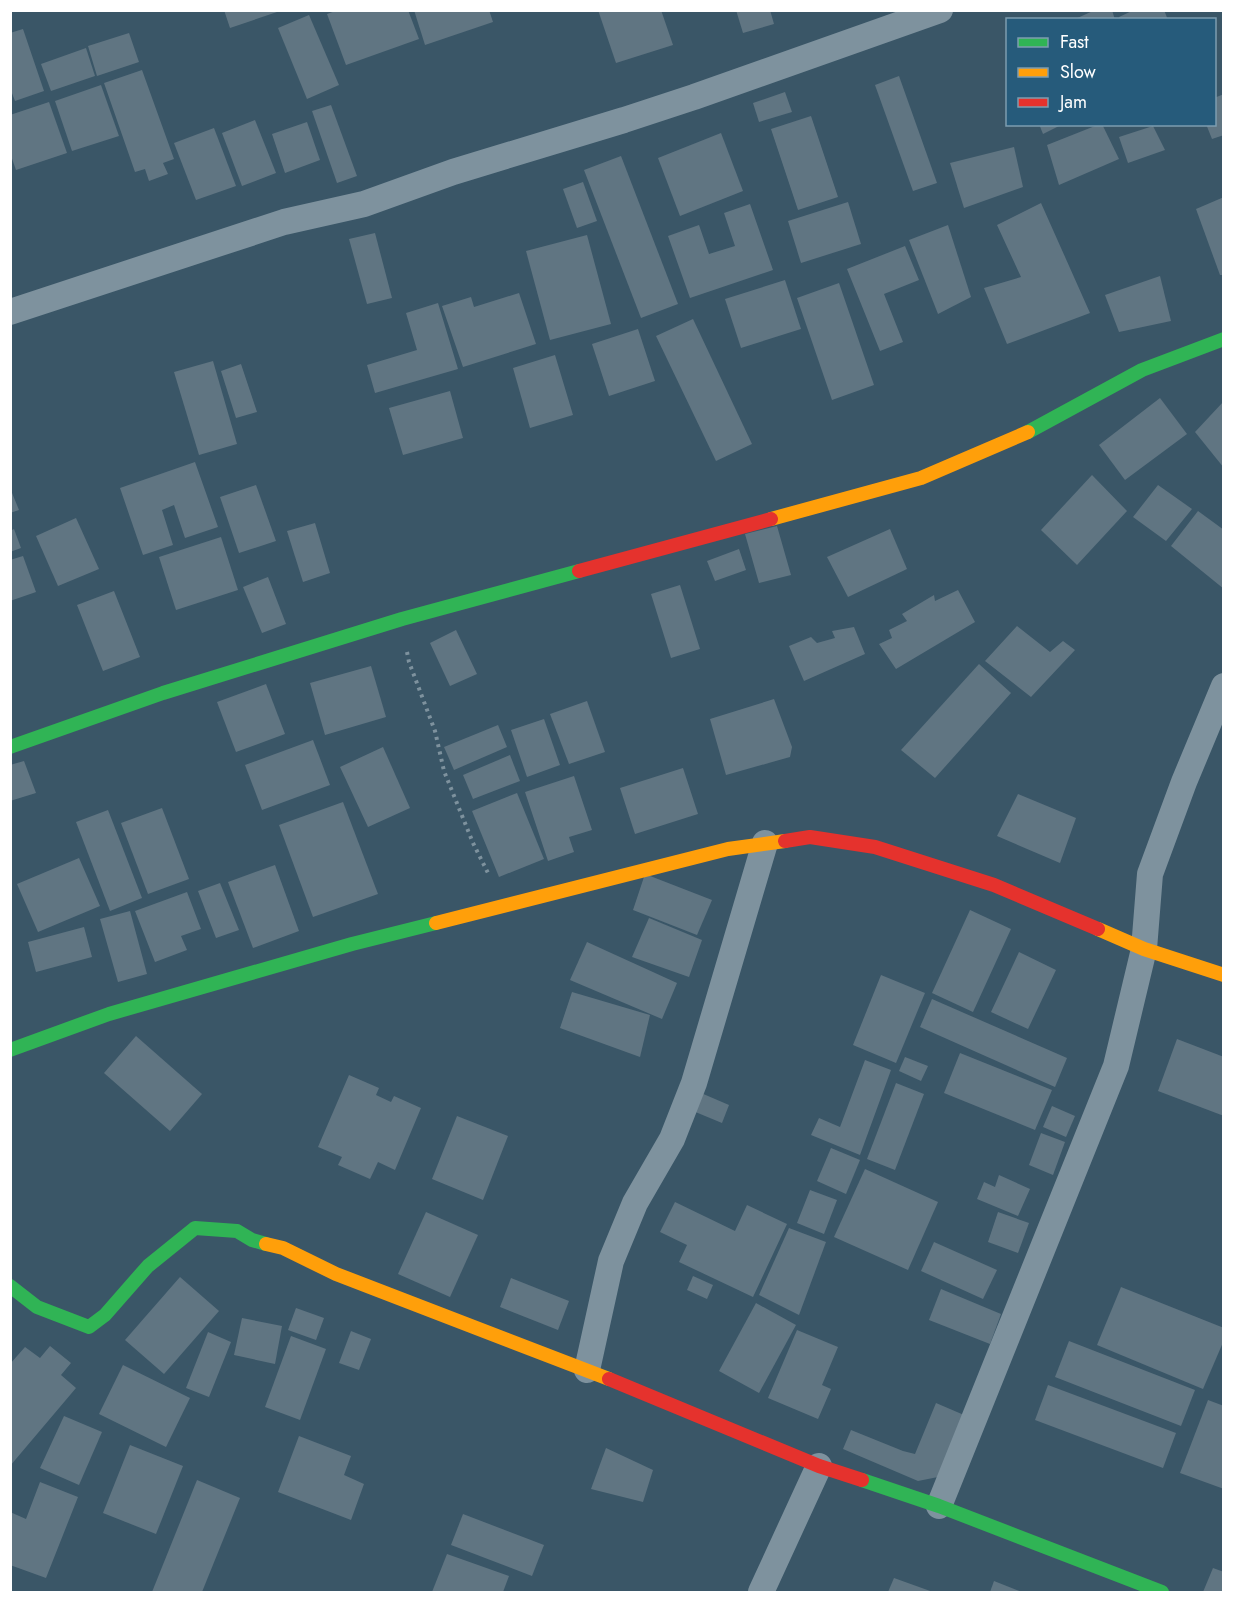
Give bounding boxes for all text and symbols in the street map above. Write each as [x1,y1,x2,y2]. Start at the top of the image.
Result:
legend [1006,18,1216,126]
text: Fast [1060,29,1089,55]
text: Slow [1060,59,1097,85]
text: Jam [1058,89,1087,115]

